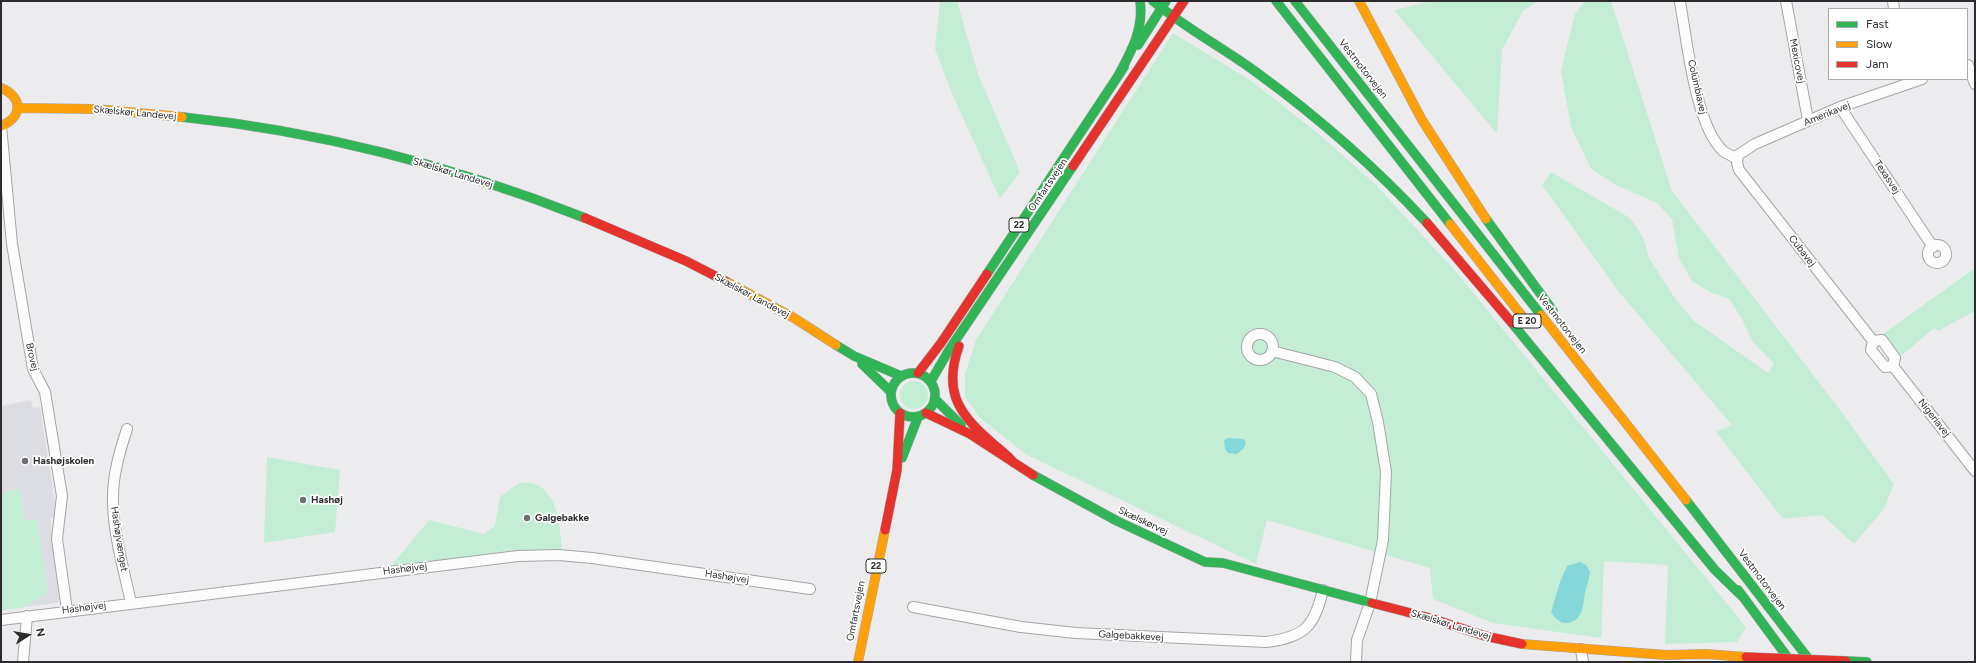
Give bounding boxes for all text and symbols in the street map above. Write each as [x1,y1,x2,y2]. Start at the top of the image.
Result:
legend [1828,8,1968,80]
text: Fast [1866,17,1889,31]
street label: Vestmotorvejen [1336,37,1390,101]
text: Slow [1866,37,1892,51]
street label: Mexicovej [1787,38,1807,84]
text: Jam [1866,57,1889,71]
street label: Columbiavej [1685,58,1709,116]
street label: Amerikavej [1802,99,1852,129]
street label: Skælskør Landevej [93,103,177,123]
street label: Skælskør Landevej [411,155,495,191]
street label: Omfartsvejen [1026,156,1070,214]
street label: Texasvej [1871,158,1903,196]
road number: 22 [1009,218,1029,232]
street label: Cubavej [1786,233,1818,269]
street label: Skælskør Landevej [712,271,792,321]
street label: Vestmotorvejen [1535,292,1589,356]
road number: E 20 [1513,314,1541,328]
street label: Brovej [23,342,41,372]
street label: Nigeriavej [1915,396,1953,440]
place label: Hashøjskolen [33,455,94,467]
marker: Hashøjskolen [20,456,30,466]
place label: Hashøj [311,494,343,506]
marker: Hashøj [298,495,308,505]
street label: Skælskørvej [1116,504,1170,538]
street label: Hashøjvænget [108,506,130,572]
place label: Galgebakke [535,512,589,524]
marker: Galgebakke [522,513,532,523]
street label: Vestmotorvejen [1736,548,1788,612]
road number: 22 [866,559,886,573]
street label: Hashøjvej [382,560,428,578]
street label: Hashøjvej [704,568,750,586]
street label: Omfartsvejen [844,580,868,642]
street label: Hashøjvej [61,599,107,617]
street label: Skælskør Landevej [1409,607,1493,643]
north arrow [8,615,48,655]
text: N [33,627,47,638]
street label: Galgebakkevej [1098,628,1164,644]

